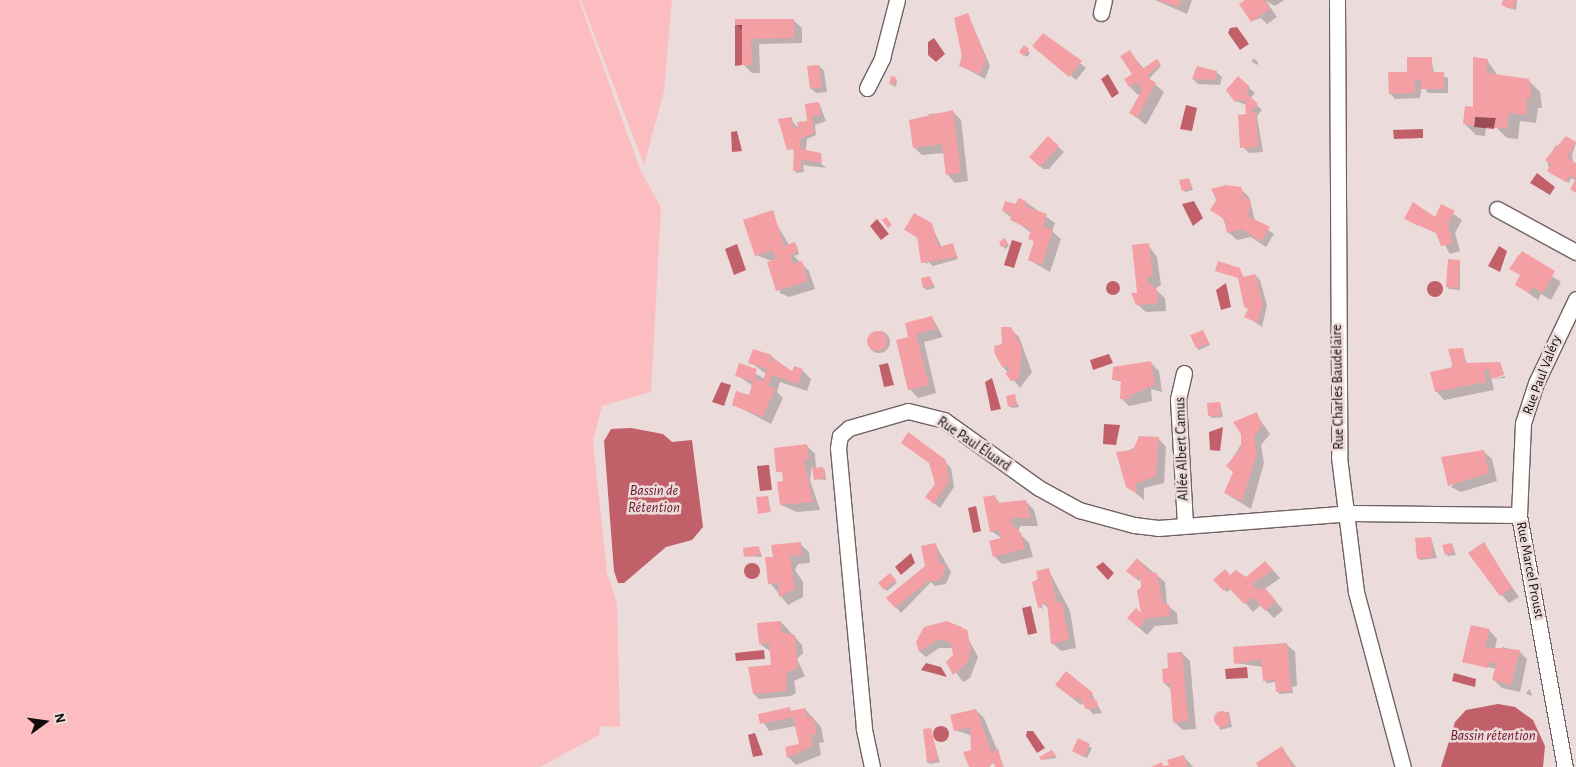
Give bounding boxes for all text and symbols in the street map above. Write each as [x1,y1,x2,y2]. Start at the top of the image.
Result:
street label: Rue Charles Baudelaire [1329,324,1347,450]
street label: Rue Paul Valéry [1519,333,1565,417]
street label: Allée Albert Camus [1172,397,1192,501]
street label: Rue Paul Éluard [934,413,1014,475]
water label: Bassin de Rétention [628,481,680,516]
street label: Rue Marcel Proust [1512,520,1548,620]
north arrow [20,697,70,747]
text: N [52,712,68,725]
water label: Bassin rétention [1450,727,1536,745]

